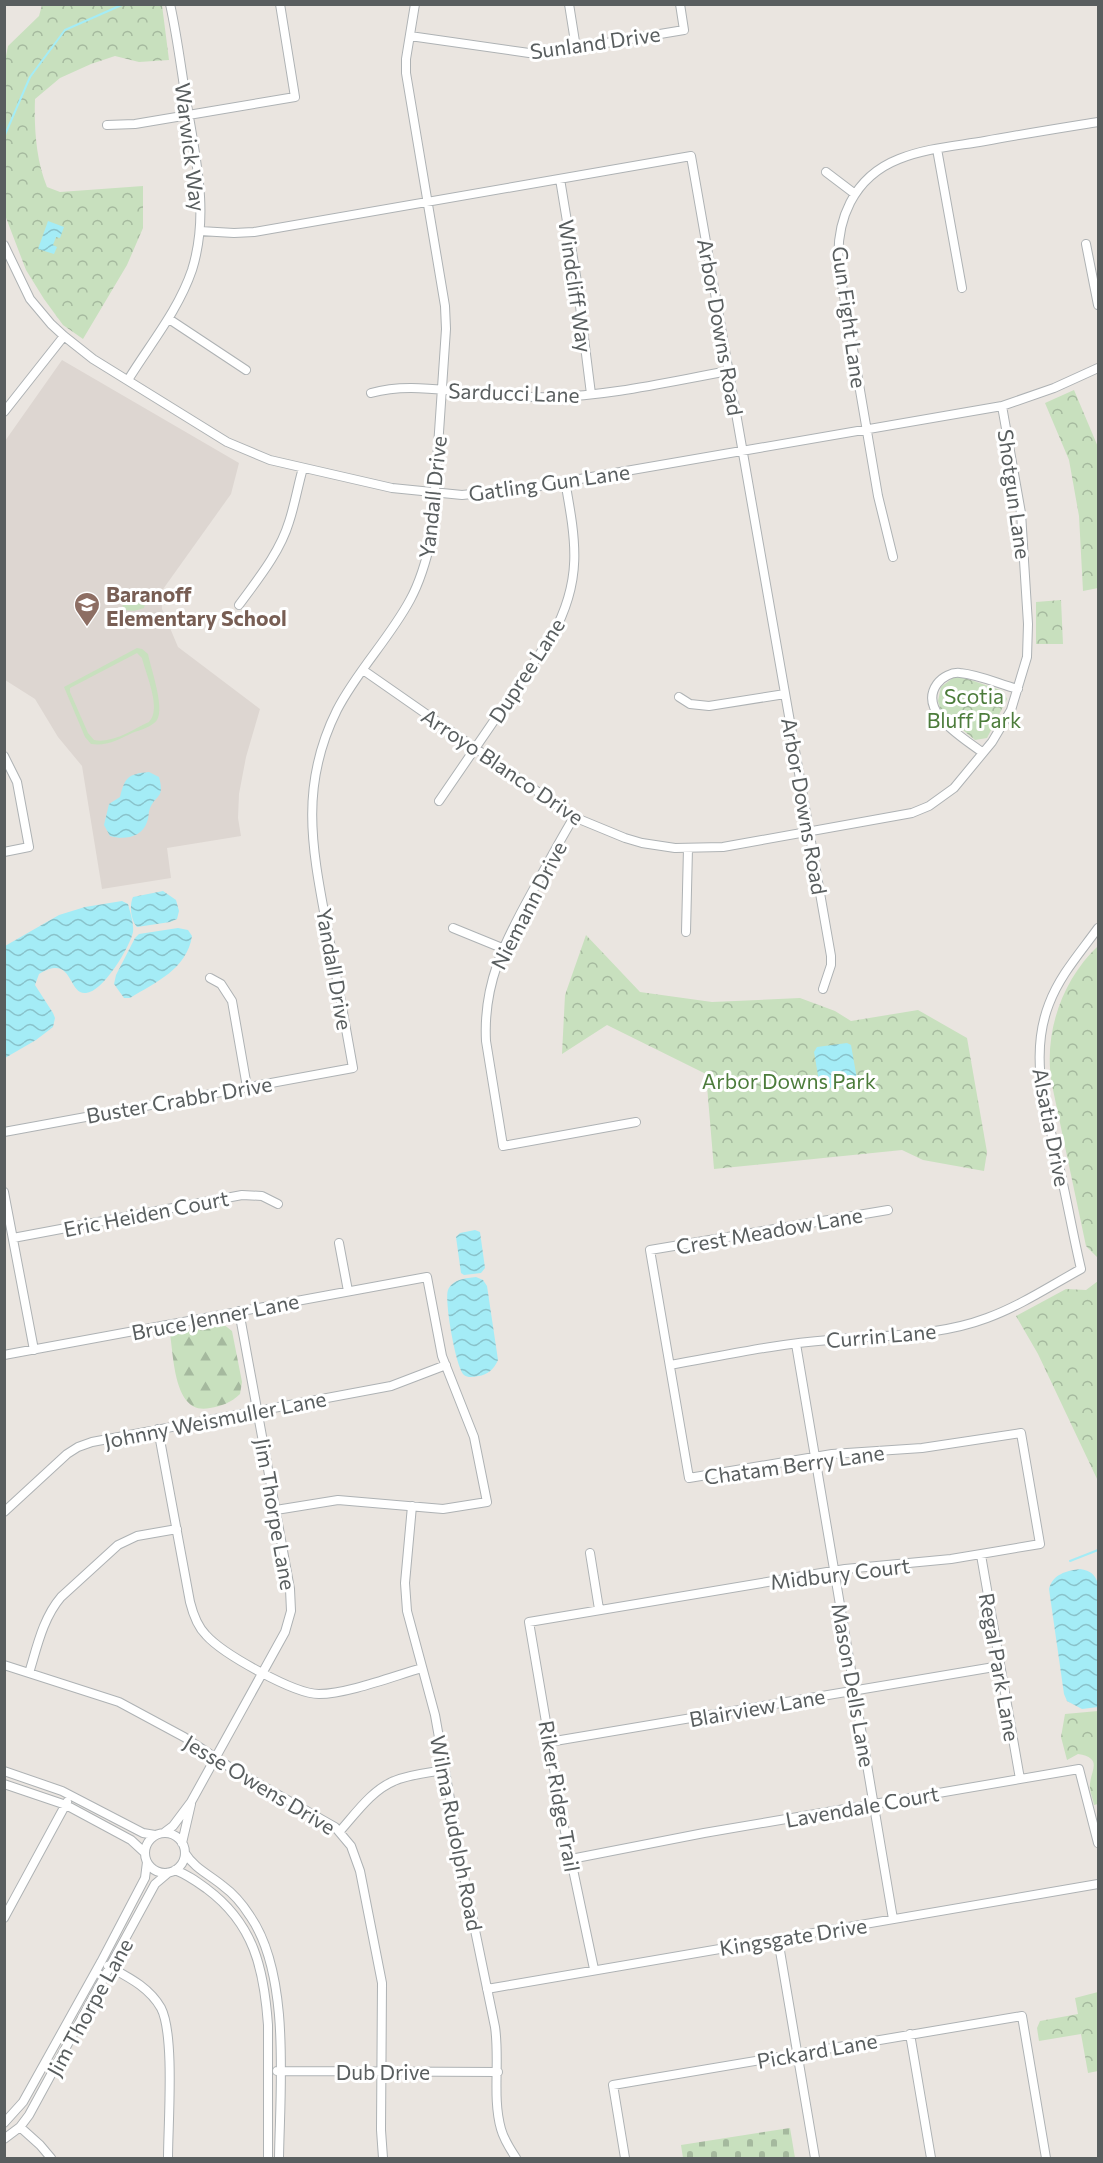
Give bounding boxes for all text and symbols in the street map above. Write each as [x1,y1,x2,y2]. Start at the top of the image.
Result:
street label: Sunland Drive [528,20,662,64]
street label: Warwick Way [171,81,211,213]
street label: Windcliff Way [554,218,598,354]
street label: Arbor Downs Road [693,237,749,417]
street label: Gun Fight Lane [828,245,872,389]
street label: Sarducci Lane [448,377,580,407]
street label: Shotgun Lane [994,428,1036,560]
street label: Yandall Drive [413,434,451,560]
street label: Gatling Gun Lane [467,458,631,506]
place label: Baranoff Elementary School [106,581,287,630]
school or university icon: Baranoff Elementary School [72,590,102,628]
street label: Dupree Lane [483,613,569,727]
park label: Scotia Bluff Park [927,683,1021,732]
street label: Arroyo Blanco Drive [417,703,589,829]
street label: Arbor Downs Road [777,716,833,896]
street label: Niemann Drive [485,837,571,973]
street label: Yandall Drive [312,906,358,1032]
street label: Alsatia Drive [1028,1066,1076,1188]
park label: Arbor Downs Park [702,1068,876,1093]
street label: Buster Crabbr Drive [84,1070,274,1128]
street label: Eric Heiden Court [61,1185,231,1241]
street label: Crest Meadow Lane [674,1201,864,1259]
street label: Bruce Jenner Lane [129,1288,301,1344]
street label: Currin Lane [825,1318,937,1352]
street label: Johnny Weismuller Lane [102,1385,328,1453]
street label: Jim Thorpe Lane [250,1436,302,1592]
street label: Chatam Berry Lane [702,1439,886,1489]
street label: Midbury Court [769,1552,911,1594]
street label: Regal Park Lane [975,1591,1025,1743]
street label: Mason Dells Lane [827,1601,881,1769]
street label: Blairview Lane [687,1683,827,1731]
street label: Riker Ridge Trail [534,1718,586,1874]
street label: Jesse Owens Drive [180,1729,340,1839]
street label: Wilma Rudolph Road [426,1733,488,1933]
street label: Lavendale Court [783,1780,941,1832]
street label: Kingsgate Drive [717,1912,869,1960]
street label: Jim Thorpe Lane [41,1934,137,2080]
street label: Pickard Lane [755,2027,879,2073]
street label: Dub Drive [336,2059,430,2084]

